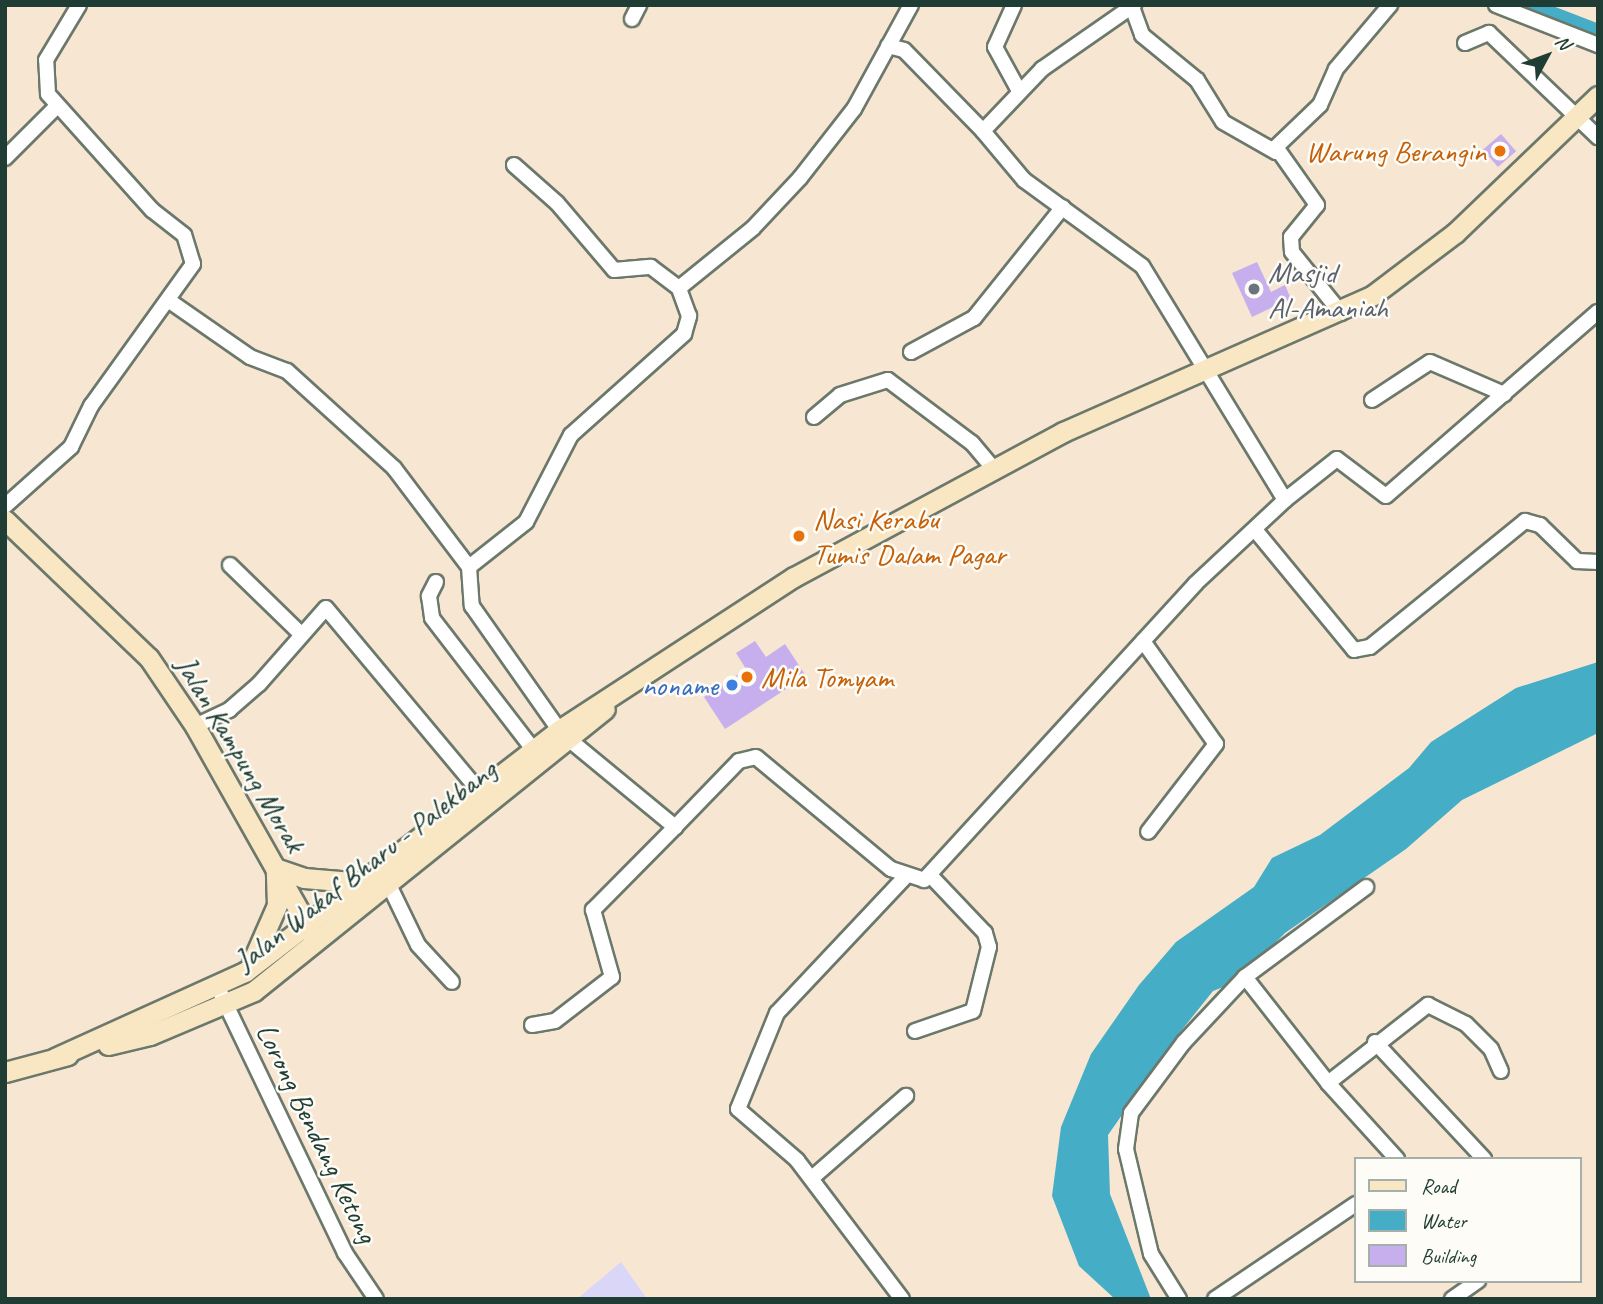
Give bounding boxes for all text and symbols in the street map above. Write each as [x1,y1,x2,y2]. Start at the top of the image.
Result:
north arrow [1512,21,1582,91]
text: N [1550,30,1576,55]
place label: Warung Berangin [1307,133,1486,169]
marker: Warung Berangin [1492,143,1508,159]
place label: Masjid Al-Amaniah [1268,254,1388,324]
marker: Masjid Al-Amaniah [1246,281,1262,297]
place label: Nasi Kerabu Tumis Dalam Pagar [813,501,1008,572]
marker: Nasi Kerabu Tumis Dalam Pagar [791,528,807,544]
street label: Jalan Kampung Morak [168,649,314,859]
place label: Mila Tomyam [761,659,890,695]
place label: noname [642,667,718,703]
marker: Mila Tomyam [739,669,755,685]
marker: noname [724,677,740,693]
street label: Jalan Wakaf Bharu - Palekbang [226,751,504,979]
street label: Lorong Bendang Ketong [249,1018,385,1248]
legend [1354,1157,1582,1283]
text: Road [1421,1173,1456,1199]
text: Water [1421,1208,1467,1234]
text: Building [1421,1243,1476,1269]

